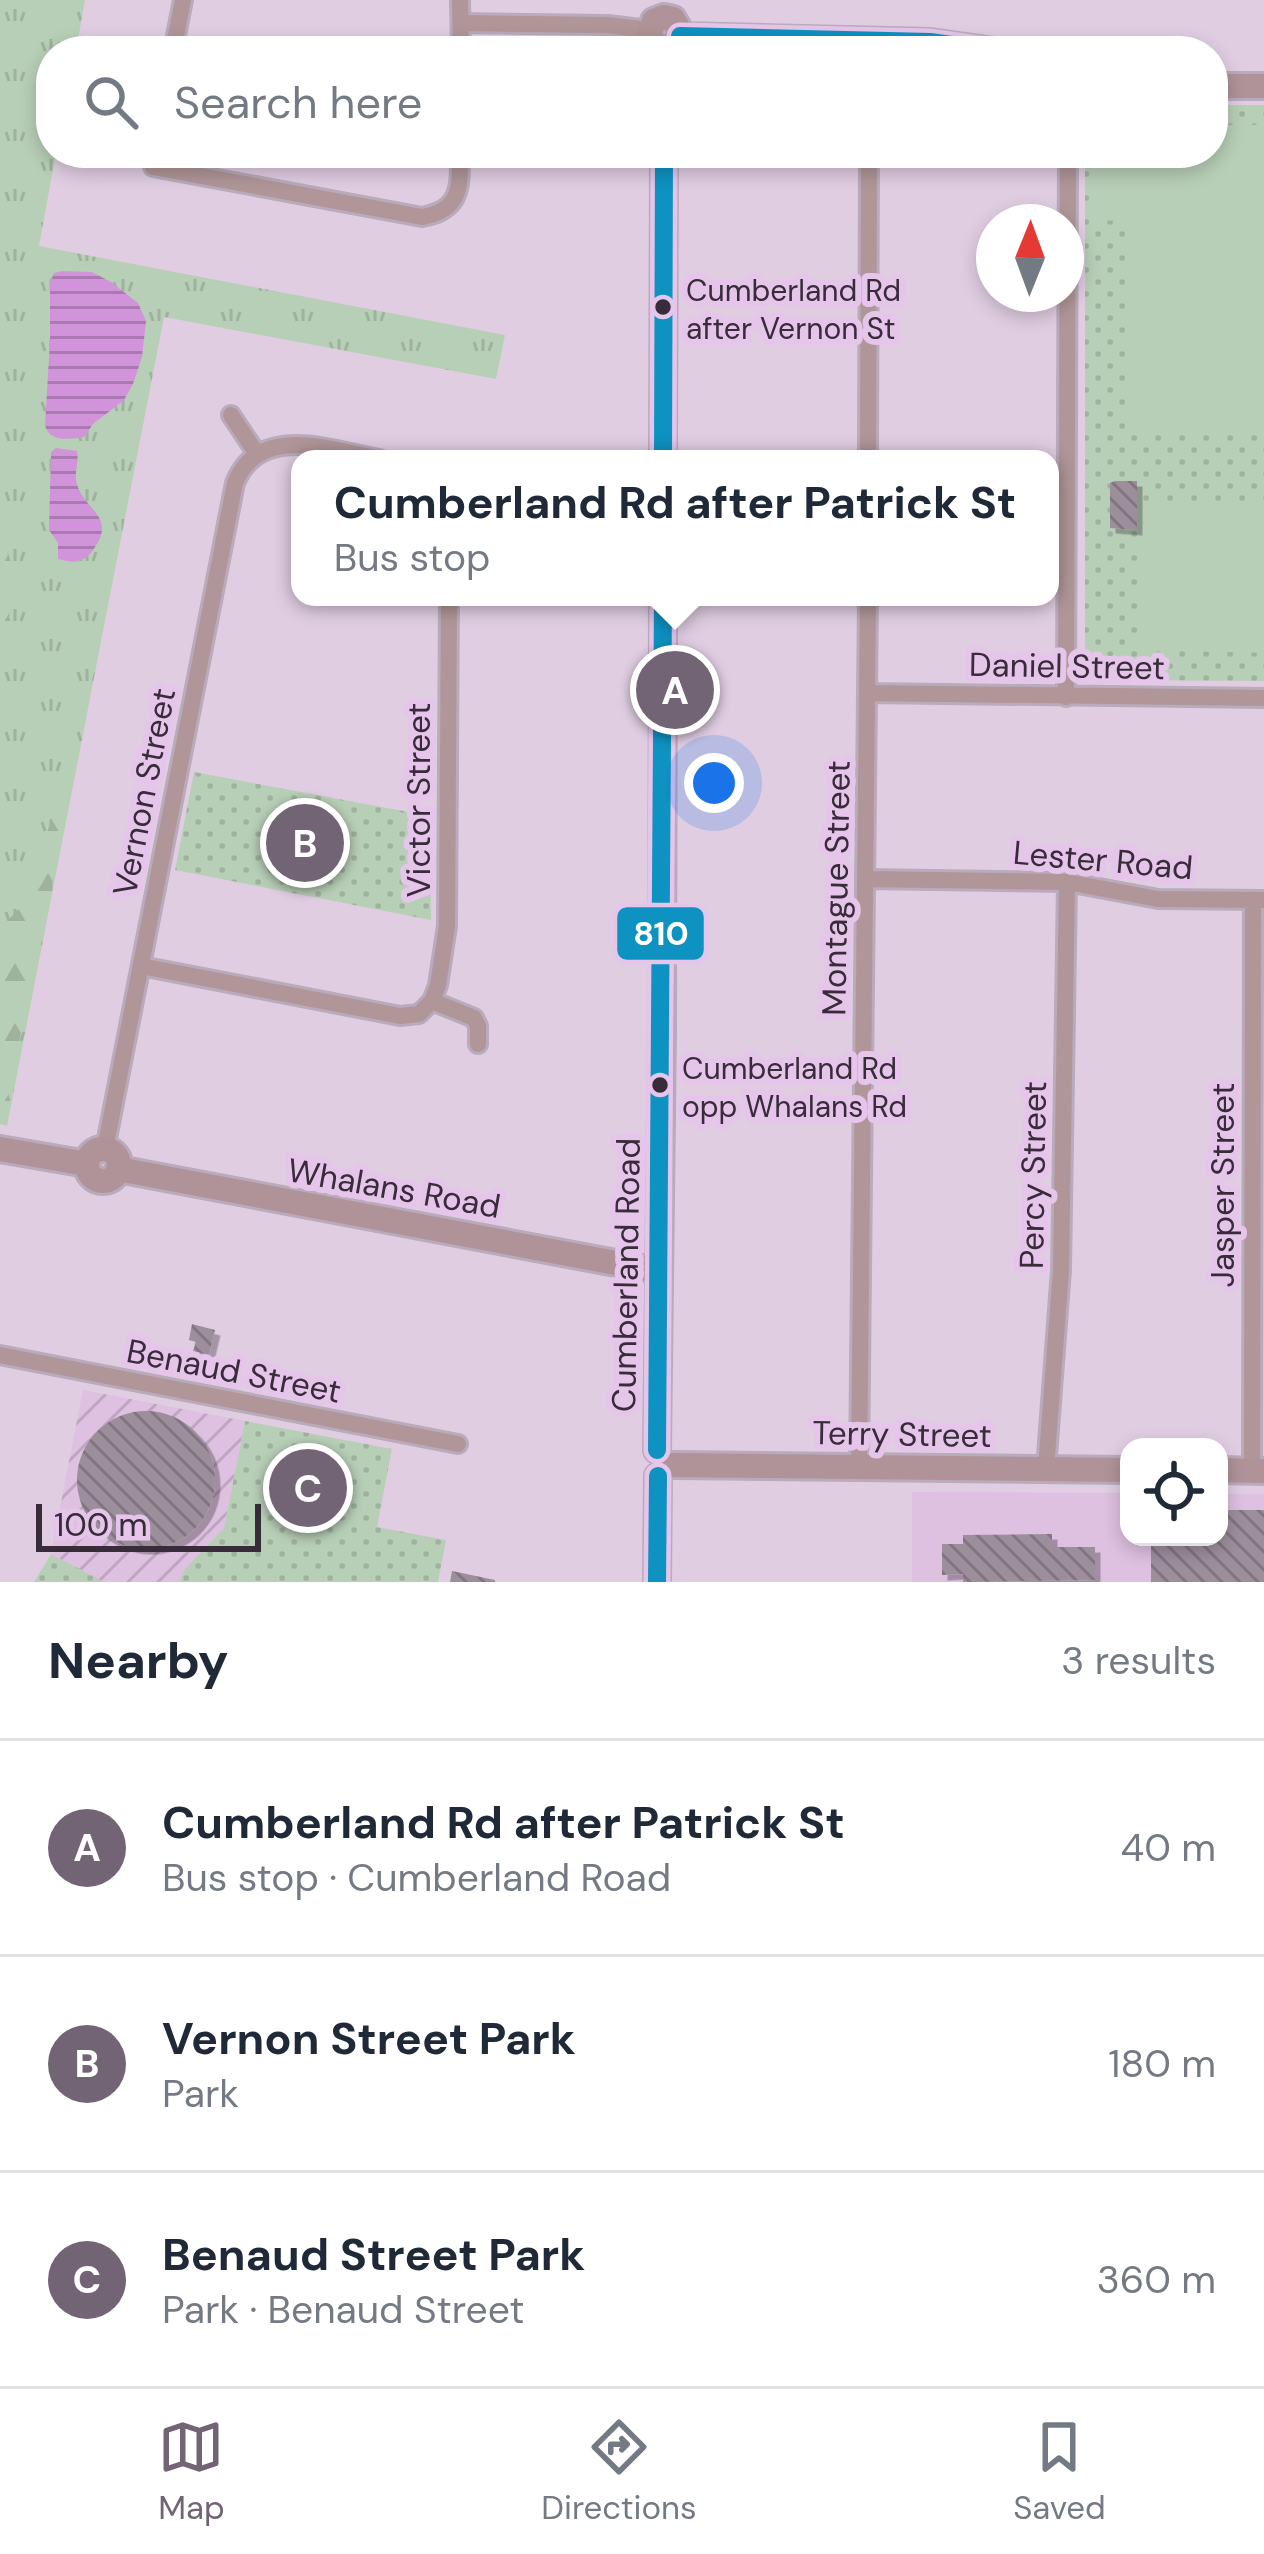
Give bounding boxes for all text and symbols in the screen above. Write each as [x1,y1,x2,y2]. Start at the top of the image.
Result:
search box [36,36,1228,168]
icon: search [78,69,144,135]
text: Search here [174,73,422,132]
north arrow [976,204,1084,312]
place label: Cumberland Rd after Vernon St [686,271,901,348]
marker: Cumberland Rd after Vernon St [652,296,674,318]
popup [291,450,1059,606]
text: Cumberland Rd after Patrick St [334,473,1016,532]
text: Bus stop [334,532,491,583]
street label: Daniel Street [969,643,1165,689]
pin: A [636,645,714,735]
street label: Vernon Street [103,685,185,899]
street label: Victor Street [397,703,440,897]
your location [684,753,744,813]
street label: Montague Street [812,760,860,1016]
pin: B [266,798,344,888]
street label: Lester Road [1011,831,1195,889]
line badge: 810 [615,905,706,962]
text: 810 [633,912,689,955]
place label: Cumberland Rd opp Whalans Rd [682,1049,907,1126]
marker: Cumberland Rd opp Whalans Rd [649,1074,671,1096]
street label: Percy Street [1010,1081,1056,1269]
street label: Jasper Street [1201,1083,1244,1287]
street label: Cumberland Road [602,1138,650,1412]
street label: Whalans Road [284,1148,504,1228]
street label: Benaud Street [123,1329,345,1413]
street label: Terry Street [812,1411,992,1457]
map controls [1120,1438,1228,1546]
button: locate [1120,1438,1228,1546]
pin: C [269,1443,347,1533]
scale bar [36,1498,261,1551]
text: 100 m [54,1503,148,1546]
text: Nearby [48,1627,229,1694]
text: 3 results [1061,1635,1216,1686]
text: Cumberland Rd after Patrick St [162,1793,845,1852]
text: A [73,1822,101,1873]
text: 40 m [1121,1822,1216,1873]
text: Bus stop · Cumberland Road [162,1852,671,1903]
text: Vernon Street Park [162,2009,576,2068]
text: B [75,2038,99,2089]
text: 180 m [1108,2038,1216,2089]
text: Park [162,2068,239,2119]
text: Benaud Street Park [162,2225,585,2284]
text: C [73,2254,101,2305]
text: 360 m [1097,2254,1216,2305]
text: Park · Benaud Street [162,2284,524,2335]
tab: Map [158,2414,225,2529]
tab: Directions [541,2414,697,2529]
tab: Saved [1013,2414,1106,2529]

